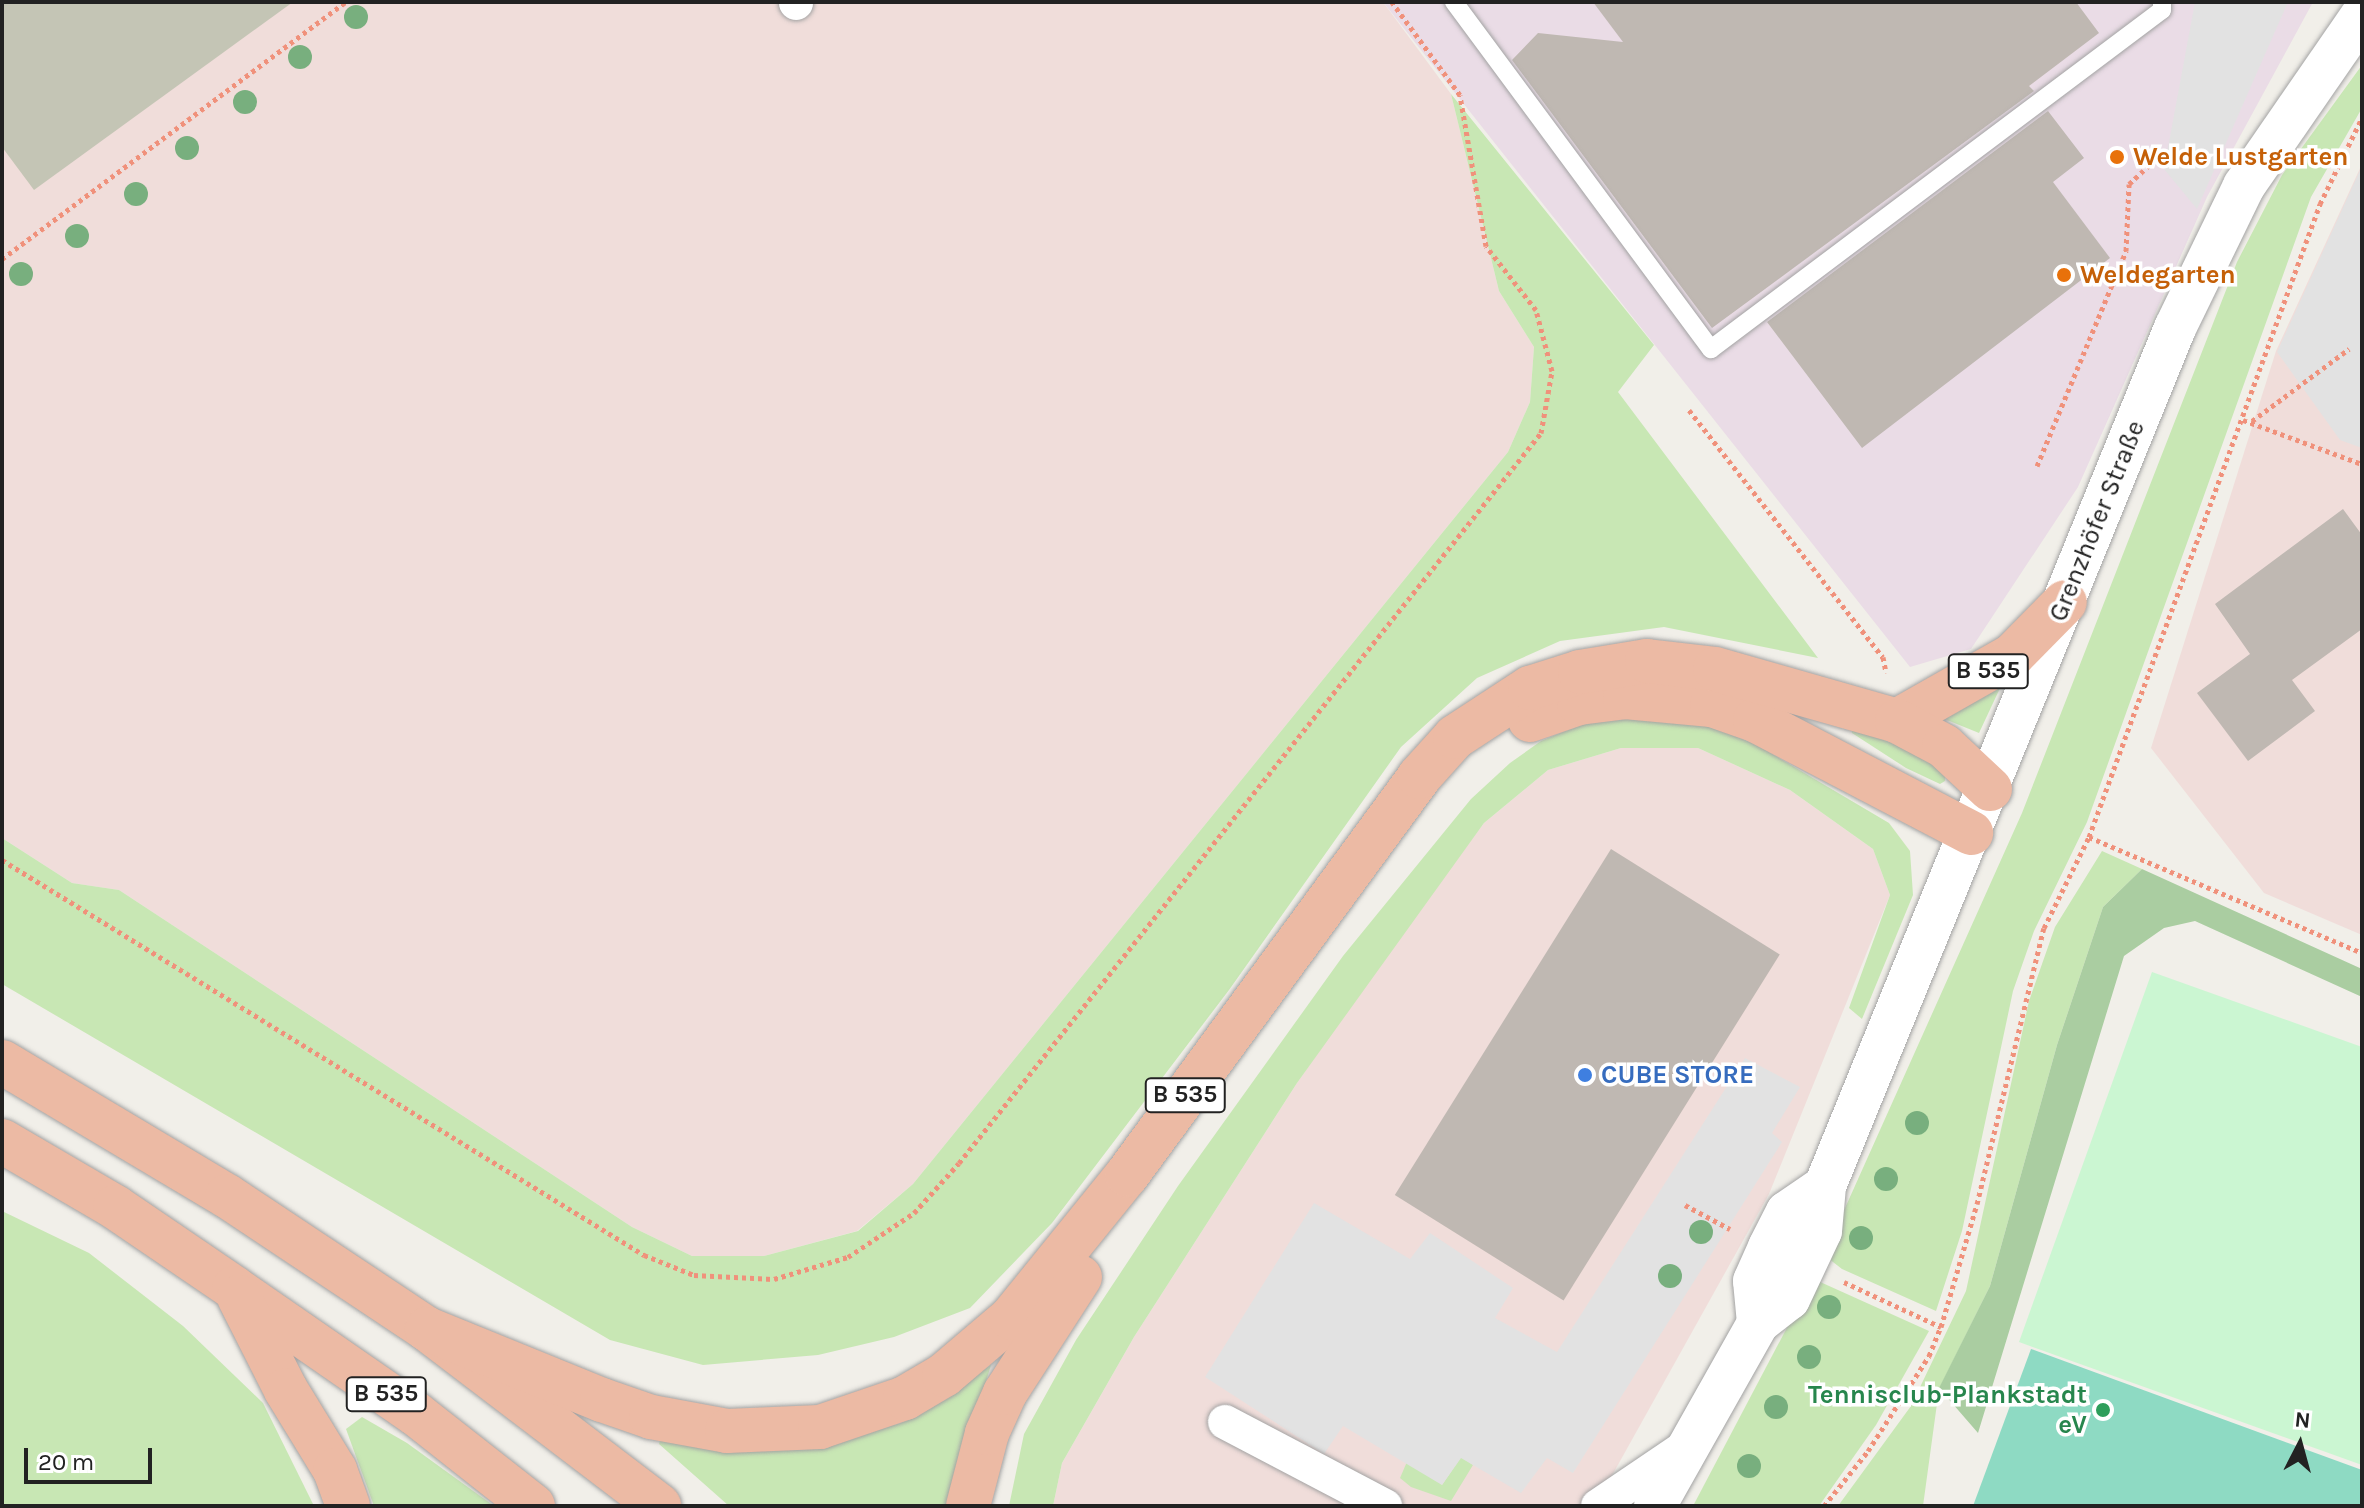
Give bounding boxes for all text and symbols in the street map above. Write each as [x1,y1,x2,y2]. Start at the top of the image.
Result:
place label: Welde Lustgarten [2133,141,2348,173]
marker: Welde Lustgarten [2108,148,2126,166]
place label: Weldegarten [2080,259,2236,291]
marker: Weldegarten [2055,266,2073,284]
street label: Grenzhöfer Straße [2042,416,2152,626]
road number: B 535 [1946,651,2030,691]
place label: CUBE STORE [1601,1059,1754,1091]
marker: CUBE STORE [1576,1066,1594,1084]
road number: B 535 [1143,1075,1227,1115]
road number: B 535 [344,1374,428,1414]
place label: Tennisclub-Plankstadt eV [1808,1379,2087,1440]
marker: Tennisclub-Plankstadt eV [2094,1401,2112,1419]
north arrow [2260,1404,2340,1484]
text: N [2293,1406,2312,1434]
scale bar [28,1432,156,1482]
text: 20 m [38,1448,94,1476]

